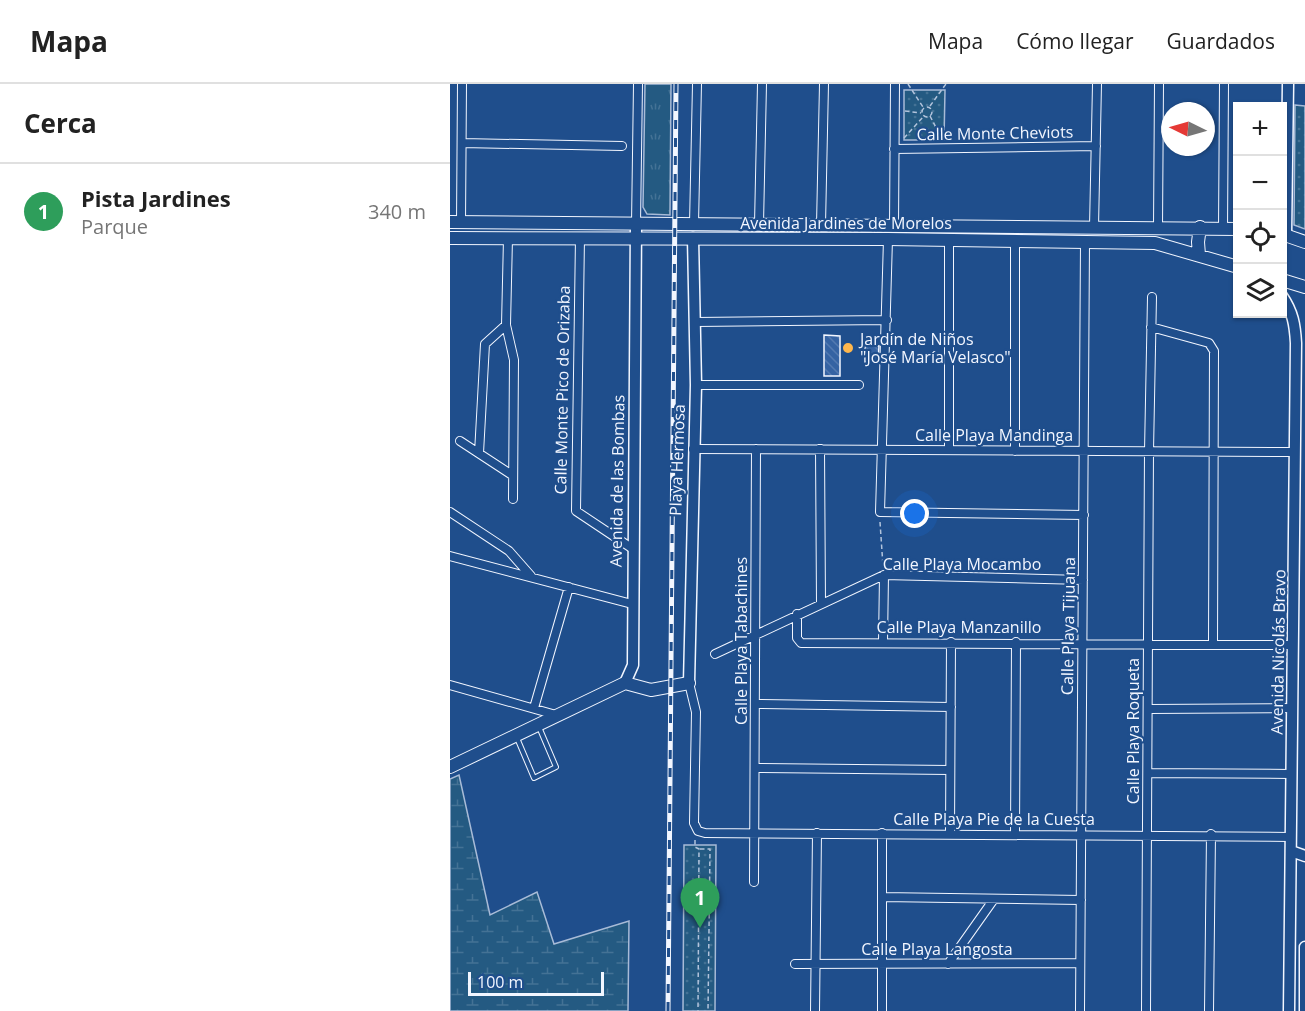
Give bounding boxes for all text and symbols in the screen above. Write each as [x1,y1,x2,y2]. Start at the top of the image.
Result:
text: Mapa [30,22,108,60]
text: Mapa [928,27,983,55]
text: Cómo llegar [1016,27,1134,55]
text: Guardados [1167,27,1275,55]
north arrow [1161,102,1215,156]
map controls [1233,102,1287,318]
button: + [1233,102,1287,156]
text: Cerca [24,105,97,141]
street label: Calle Monte Cheviots [916,121,1074,145]
button: − [1233,156,1287,210]
text: Pista Jardines [81,183,231,213]
text: 1 [38,198,49,225]
text: 340 m [368,198,426,225]
button: locate [1233,210,1287,264]
street label: Avenida Jardines de Morelos [740,212,952,234]
text: Parque [81,213,148,240]
button: layers [1233,264,1287,318]
street label: Calle Monte Pico de Orizaba [549,285,575,495]
place label: Jardín de Niños "José María Velasco" [858,328,1011,368]
marker: Jardín de Niños "José María Velasco" [841,341,855,355]
street label: Avenida de las Bombas [604,395,630,567]
street label: Playa Hermosa [664,404,690,516]
street label: Calle Playa Mandinga [915,424,1073,446]
your location [900,499,929,528]
street label: Calle Playa Mocambo [883,553,1041,575]
street label: Calle Playa Tabachines [730,557,752,725]
street label: Calle Playa Tijuana [1056,557,1080,695]
street label: Avenida Nicolás Bravo [1266,569,1290,735]
street label: Calle Playa Manzanillo [877,616,1041,638]
street label: Calle Playa Roqueta [1122,658,1144,804]
street label: Calle Playa Pie de la Cuesta [893,808,1095,830]
pin: 1 [680,878,720,928]
street label: Calle Playa Langosta [861,938,1013,960]
scale bar [468,969,604,996]
text: 100 m [477,971,523,993]

